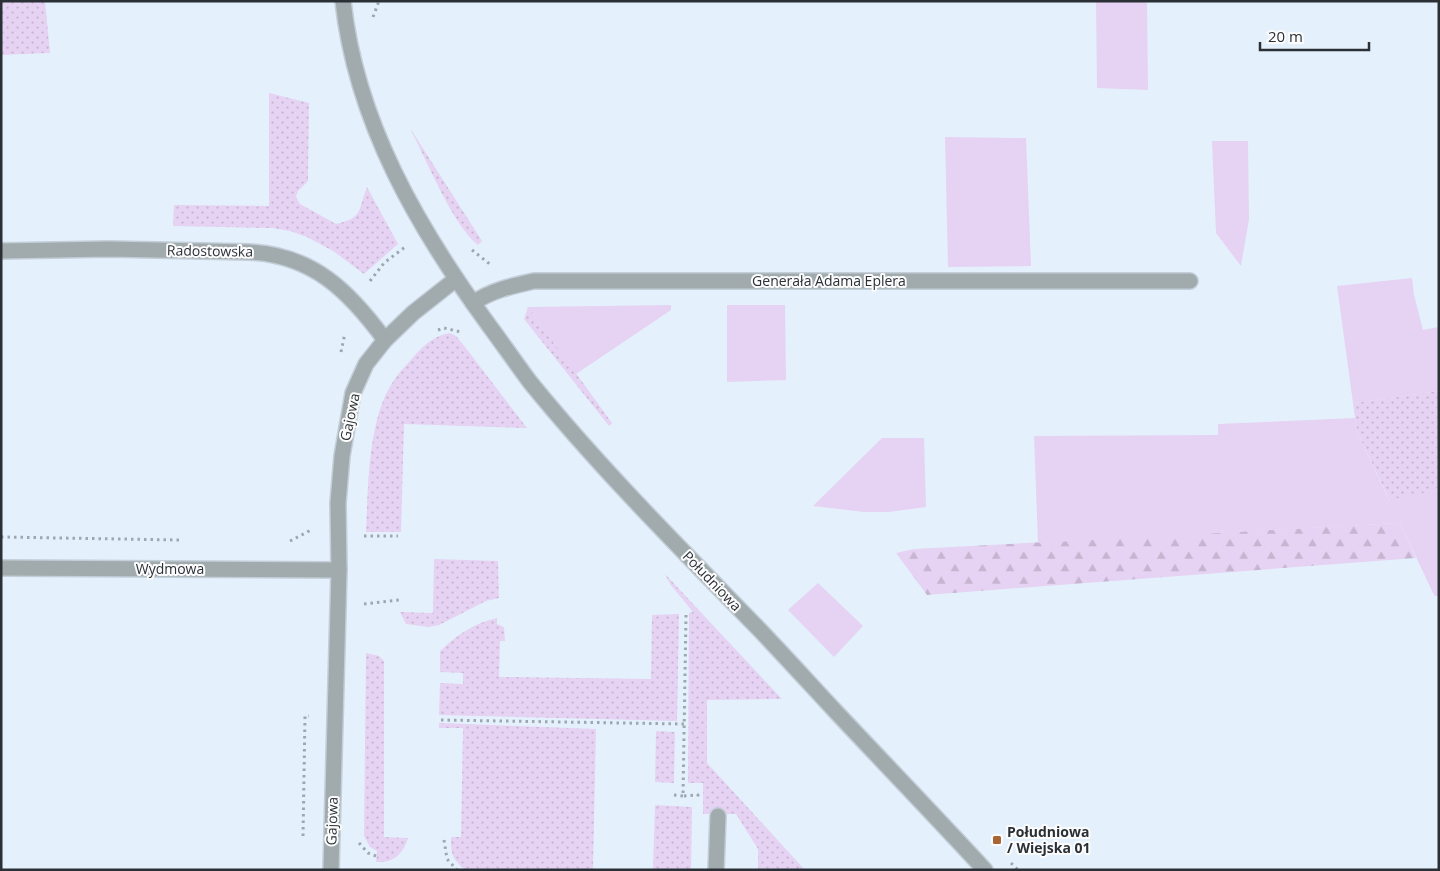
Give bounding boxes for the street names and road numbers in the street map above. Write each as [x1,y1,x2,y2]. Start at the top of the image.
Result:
street label: Radostowska [167,240,253,261]
street label: Generała Adama Eplera [752,271,906,290]
street label: Gajowa [335,391,364,443]
street label: Południowa [679,546,746,615]
street label: Wydmowa [136,559,204,578]
street label: Gajowa [321,796,342,846]

